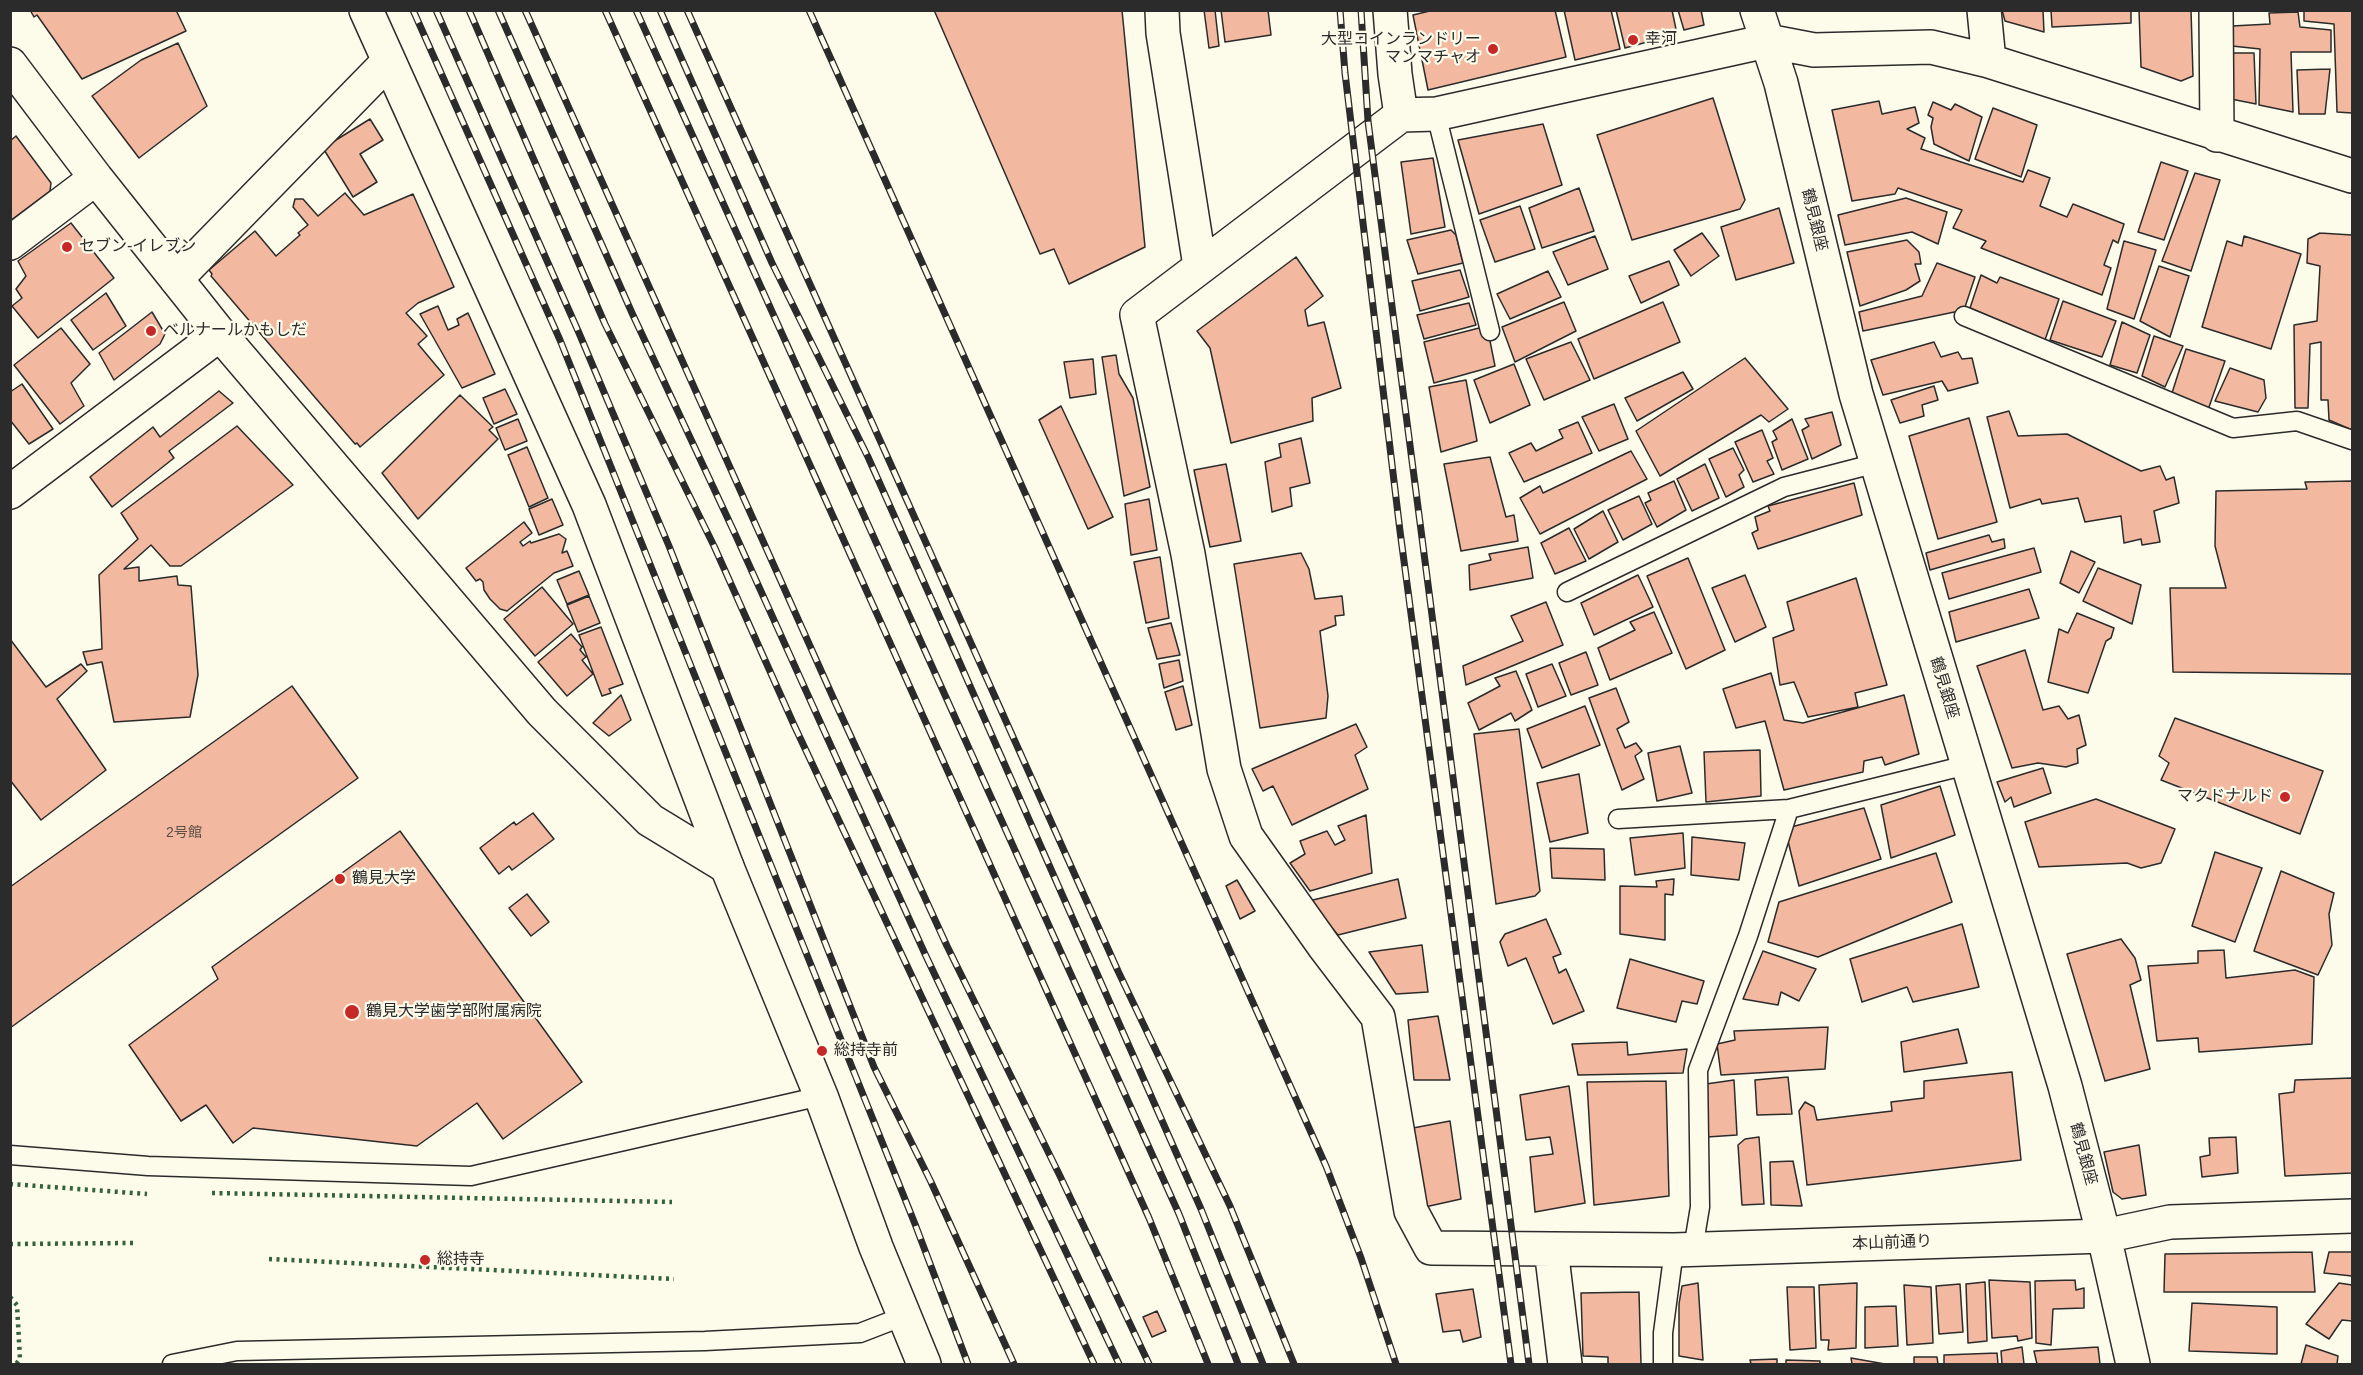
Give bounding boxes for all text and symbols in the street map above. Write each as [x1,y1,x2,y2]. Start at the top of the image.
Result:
place label: 大型コインランドリー マンマチャオ [1321,30,1481,68]
place label: 幸河 [1645,30,1677,50]
marker: 幸河 [1626,33,1640,47]
marker: 大型コインランドリー マンマチャオ [1486,42,1500,56]
street label: 鶴見銀座 [1797,187,1831,253]
place label: セブン-イレブン [79,237,196,257]
marker: セブン-イレブン [60,240,74,254]
place label: ベルナールかもしだ [163,321,307,341]
marker: ベルナールかもしだ [144,324,158,338]
street label: 鶴見銀座 [1925,655,1963,721]
place label: マクドナルド [2177,787,2273,807]
marker: マクドナルド [2278,790,2292,804]
house number: 2号館 [166,825,202,841]
place label: 鶴見大学 [352,869,416,889]
marker: 鶴見大学 [333,872,347,886]
place label: 鶴見大学歯学部附属病院 [366,1002,542,1022]
marker: 鶴見大学歯学部附属病院 [343,1003,361,1021]
place label: 総持寺前 [834,1041,898,1061]
marker: 総持寺前 [815,1044,829,1058]
street label: 鶴見銀座 [2065,1121,2101,1187]
street label: 本山前通り [1852,1232,1932,1254]
place label: 総持寺 [437,1250,485,1270]
marker: 総持寺 [418,1253,432,1267]

